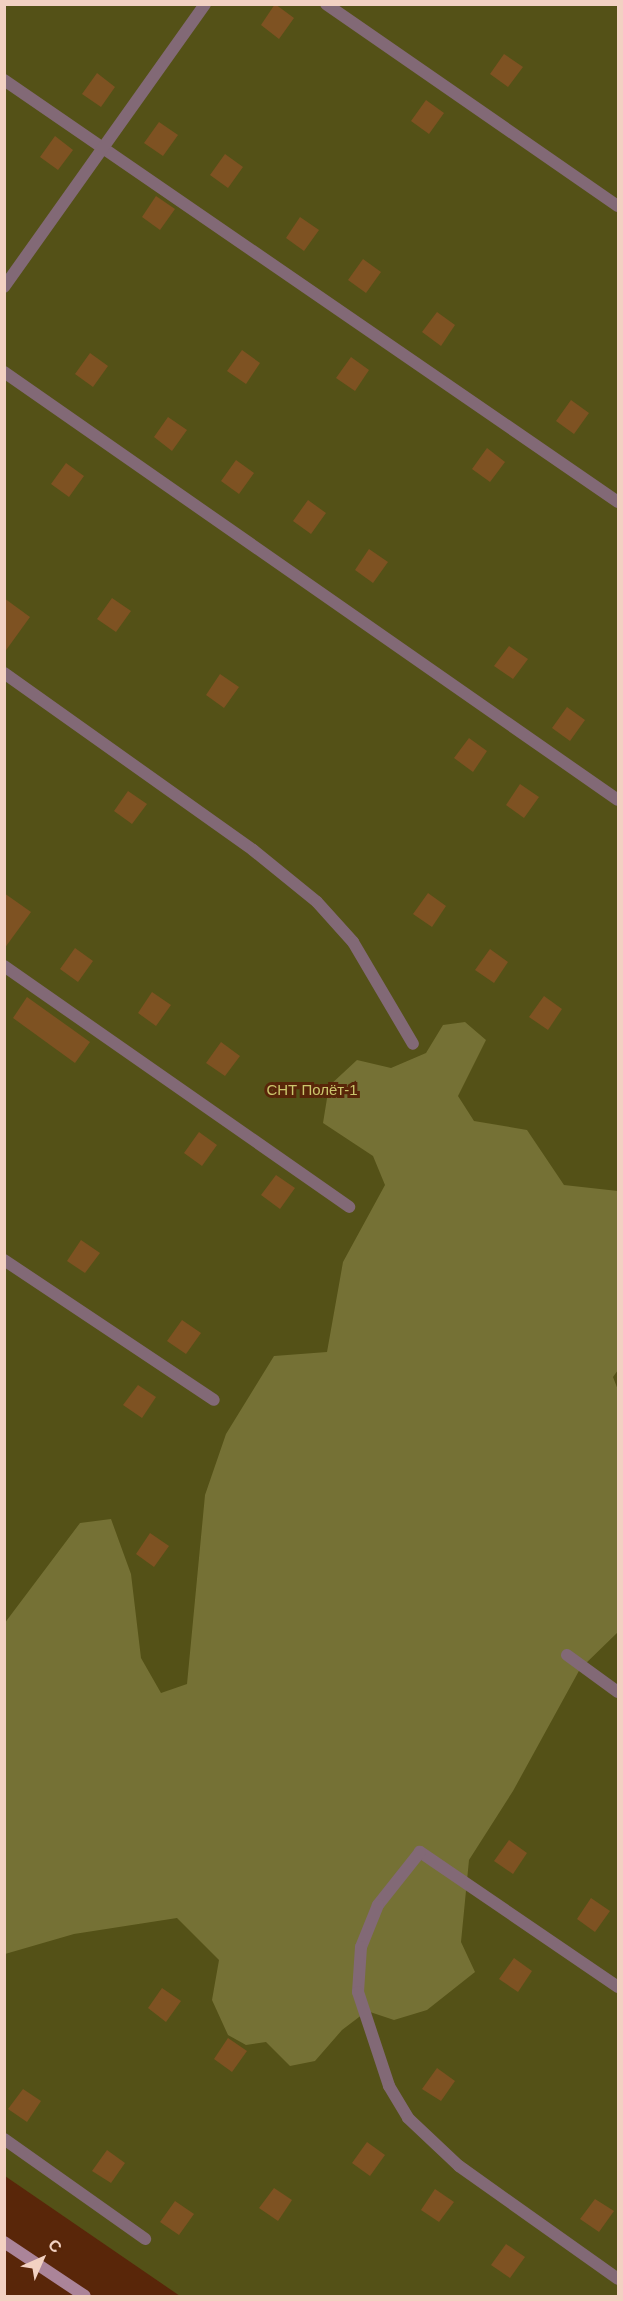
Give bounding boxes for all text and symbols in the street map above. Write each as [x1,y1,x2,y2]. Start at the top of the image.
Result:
park label: СНТ Полёт-1 [266,1081,358,1099]
north arrow [12,2229,72,2289]
text: С [45,2236,65,2256]

